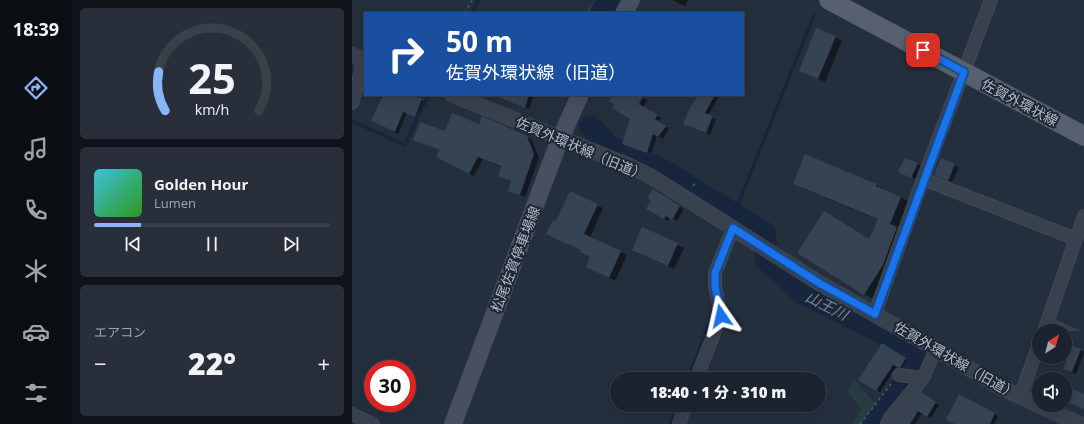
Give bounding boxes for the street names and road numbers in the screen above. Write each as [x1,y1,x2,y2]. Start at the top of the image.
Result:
street label: 佐賀外環状線 [978,74,1062,130]
street label: 佐賀外環状線（旧道） [513,112,649,184]
street label: 松尾佐賀停車場線 [486,203,544,315]
street label: 佐賀外環状線（旧道） [891,317,1021,403]

